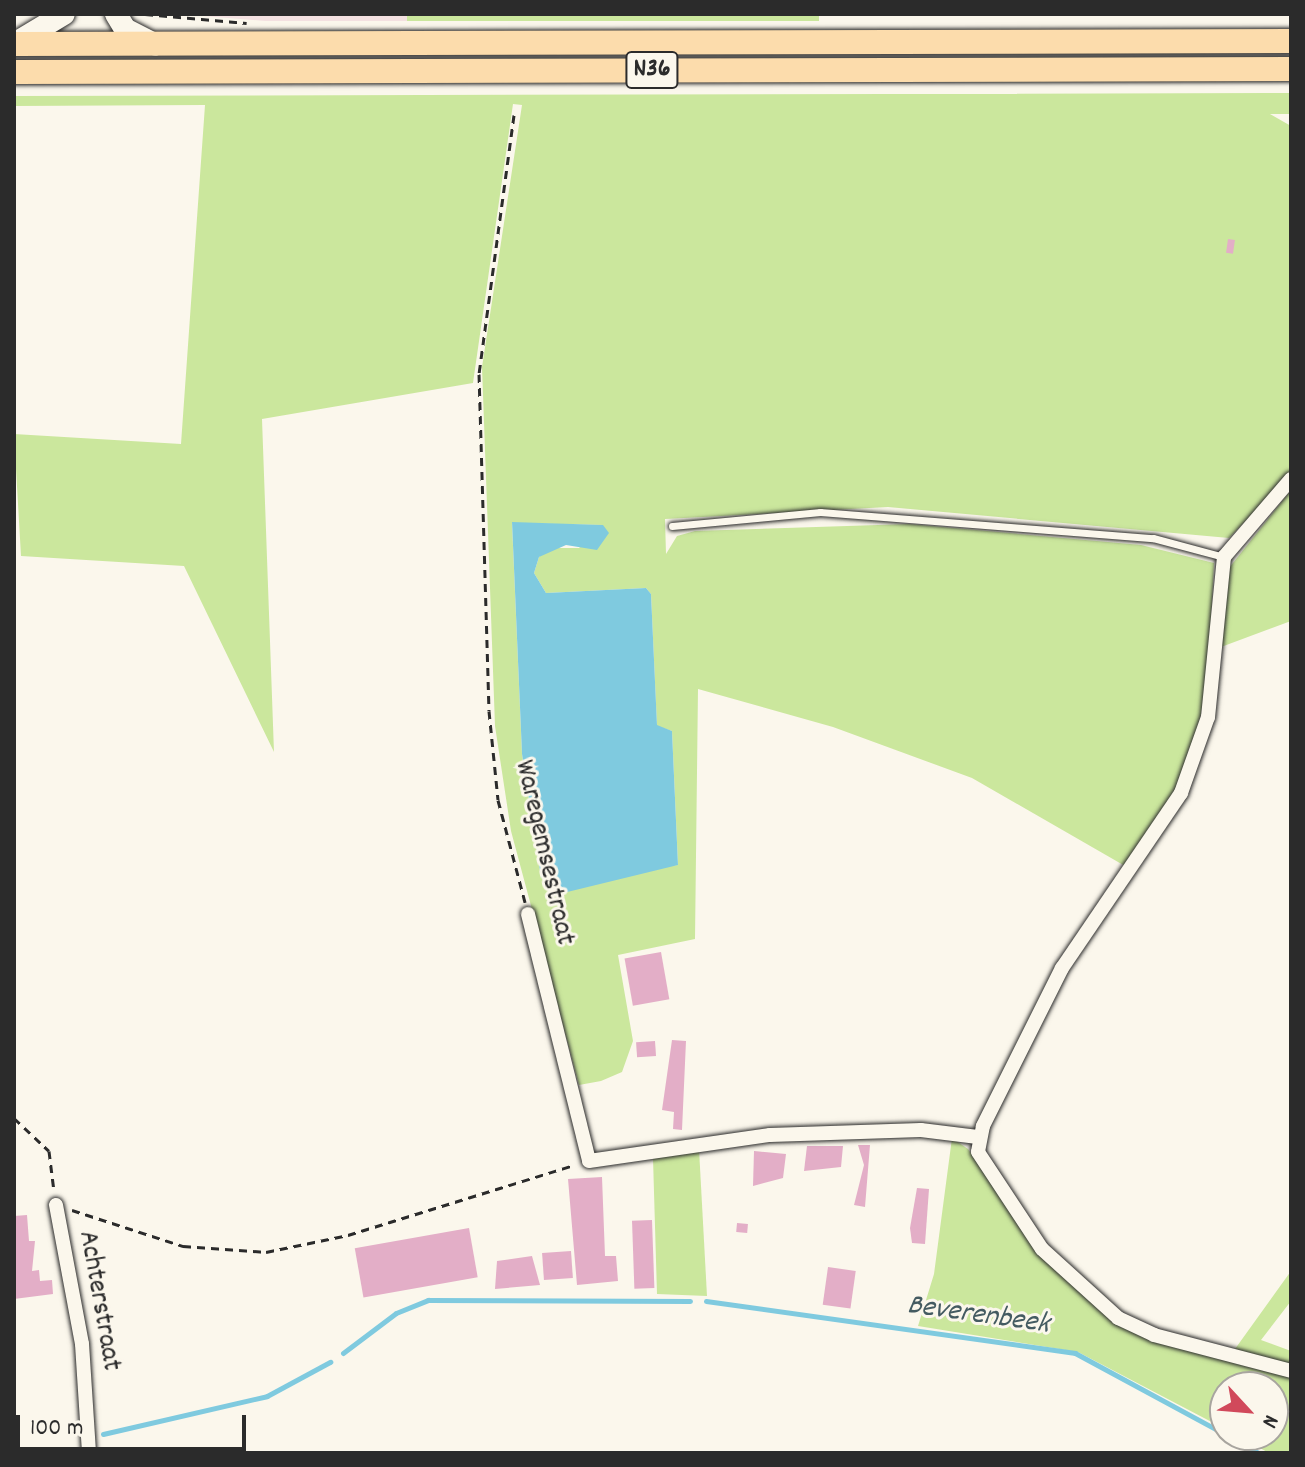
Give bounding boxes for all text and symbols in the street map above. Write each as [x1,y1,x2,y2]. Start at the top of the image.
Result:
road number: N36 [624,48,680,92]
street label: Waregemsestraat [505,757,581,949]
street label: Achterstraat [69,1228,127,1374]
water label: Beverenbeek [905,1289,1051,1345]
north arrow [1209,1371,1289,1451]
scale bar [20,1399,250,1449]
text: N [1253,1409,1286,1433]
text: 100 m [30,1412,83,1446]

